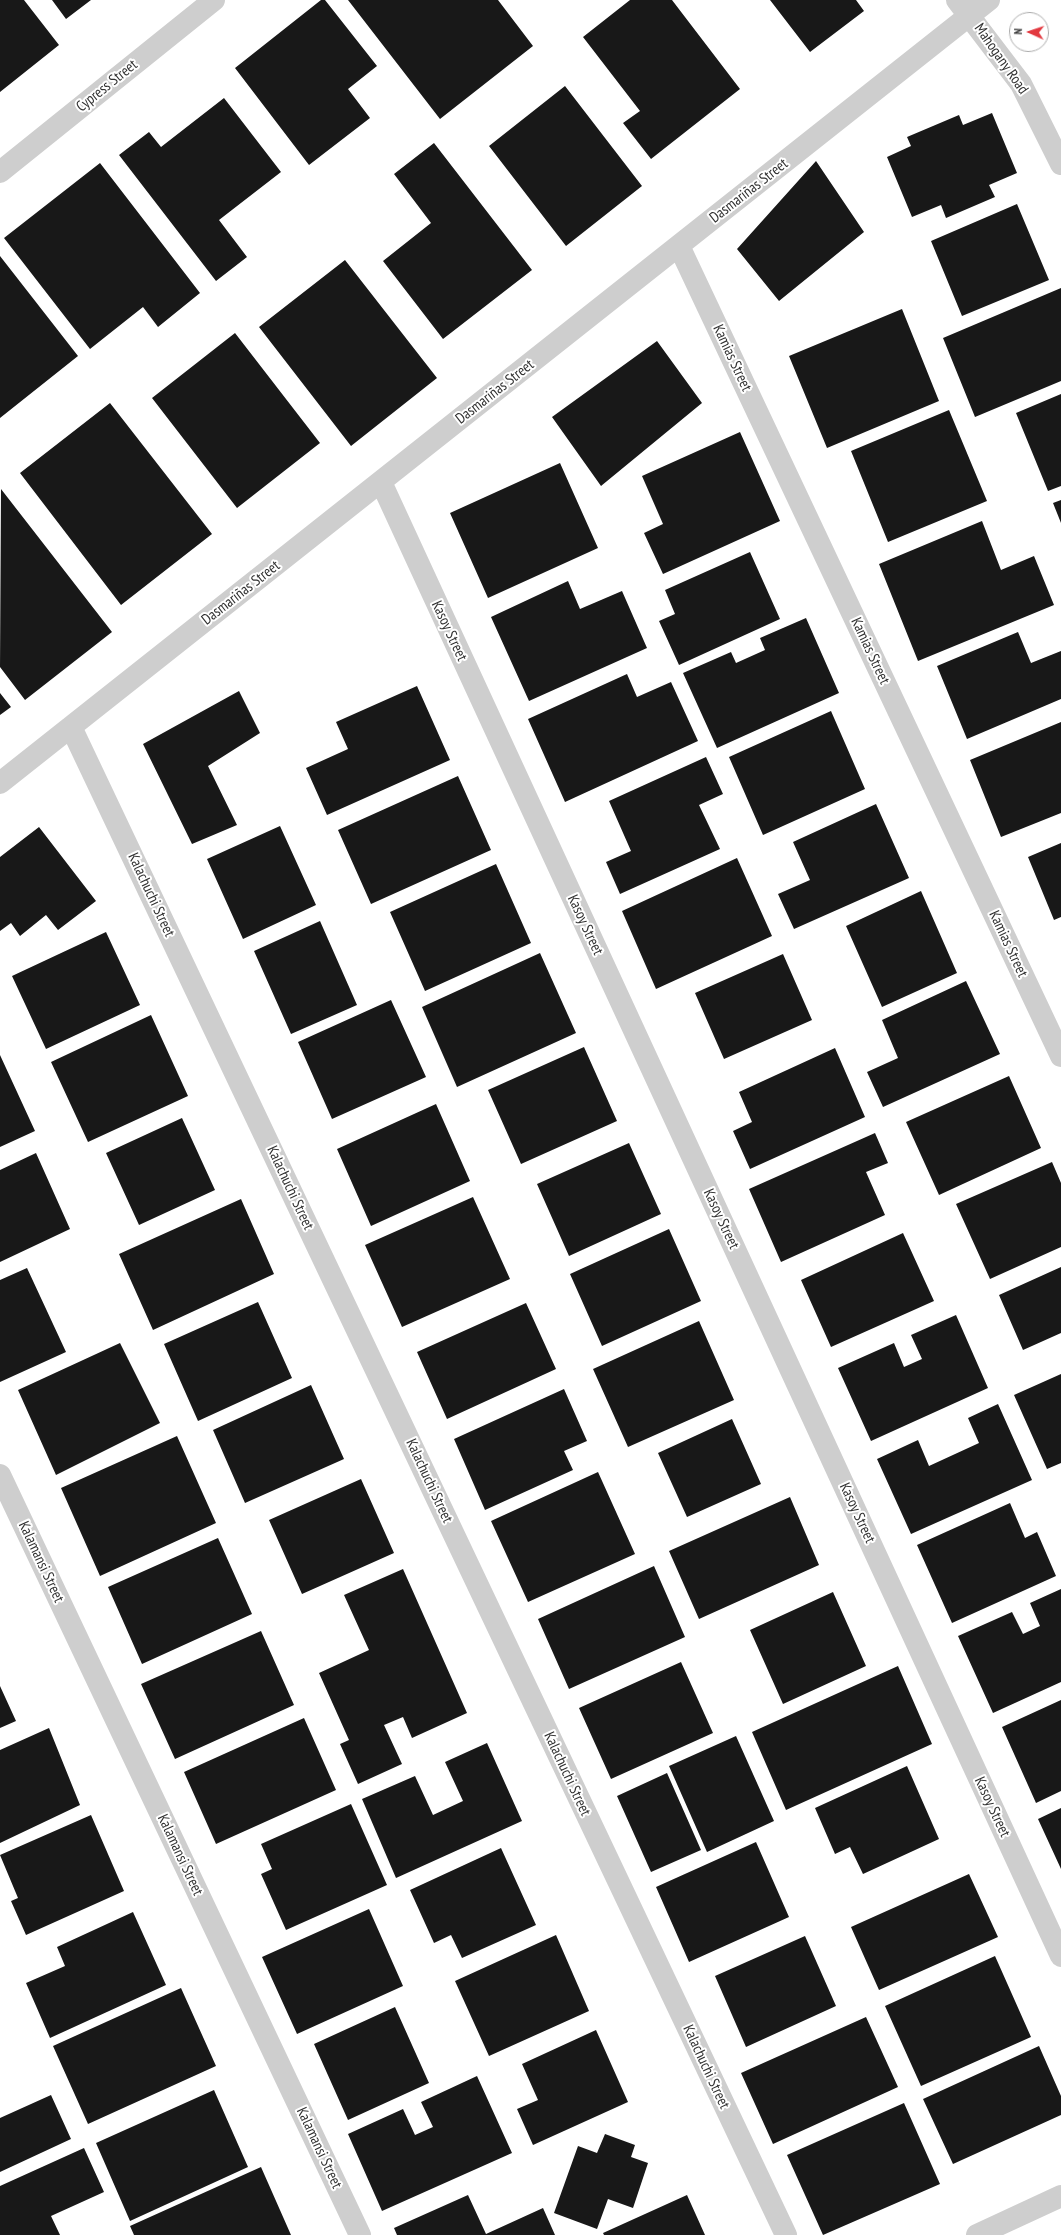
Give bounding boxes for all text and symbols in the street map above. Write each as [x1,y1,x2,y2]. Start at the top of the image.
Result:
north arrow [1009,12,1049,52]
street label: Mahogany Road [970,20,1032,98]
text: N [1011,28,1025,35]
street label: Cypress Street [73,56,141,116]
street label: Dasmariñas Street [706,155,792,227]
street label: Kamias Street [709,322,755,394]
street label: Dasmariñas Street [452,356,538,428]
street label: Dasmariñas Street [198,557,284,629]
street label: Kasoy Street [427,598,471,664]
street label: Kamias Street [847,615,893,687]
street label: Kalachuchi Street [124,850,178,940]
street label: Kasoy Street [563,892,607,958]
street label: Kamias Street [985,908,1031,980]
street label: Kalachuchi Street [263,1143,317,1233]
street label: Kasoy Street [699,1186,743,1252]
street label: Kalachuchi Street [402,1436,456,1526]
street label: Kasoy Street [835,1480,879,1546]
street label: Kalamansi Street [14,1519,68,1605]
street label: Kalachuchi Street [540,1729,594,1819]
street label: Kasoy Street [970,1774,1014,1840]
street label: Kalamansi Street [153,1812,207,1898]
street label: Kalachuchi Street [679,2022,733,2112]
street label: Kalamansi Street [292,2105,346,2191]

